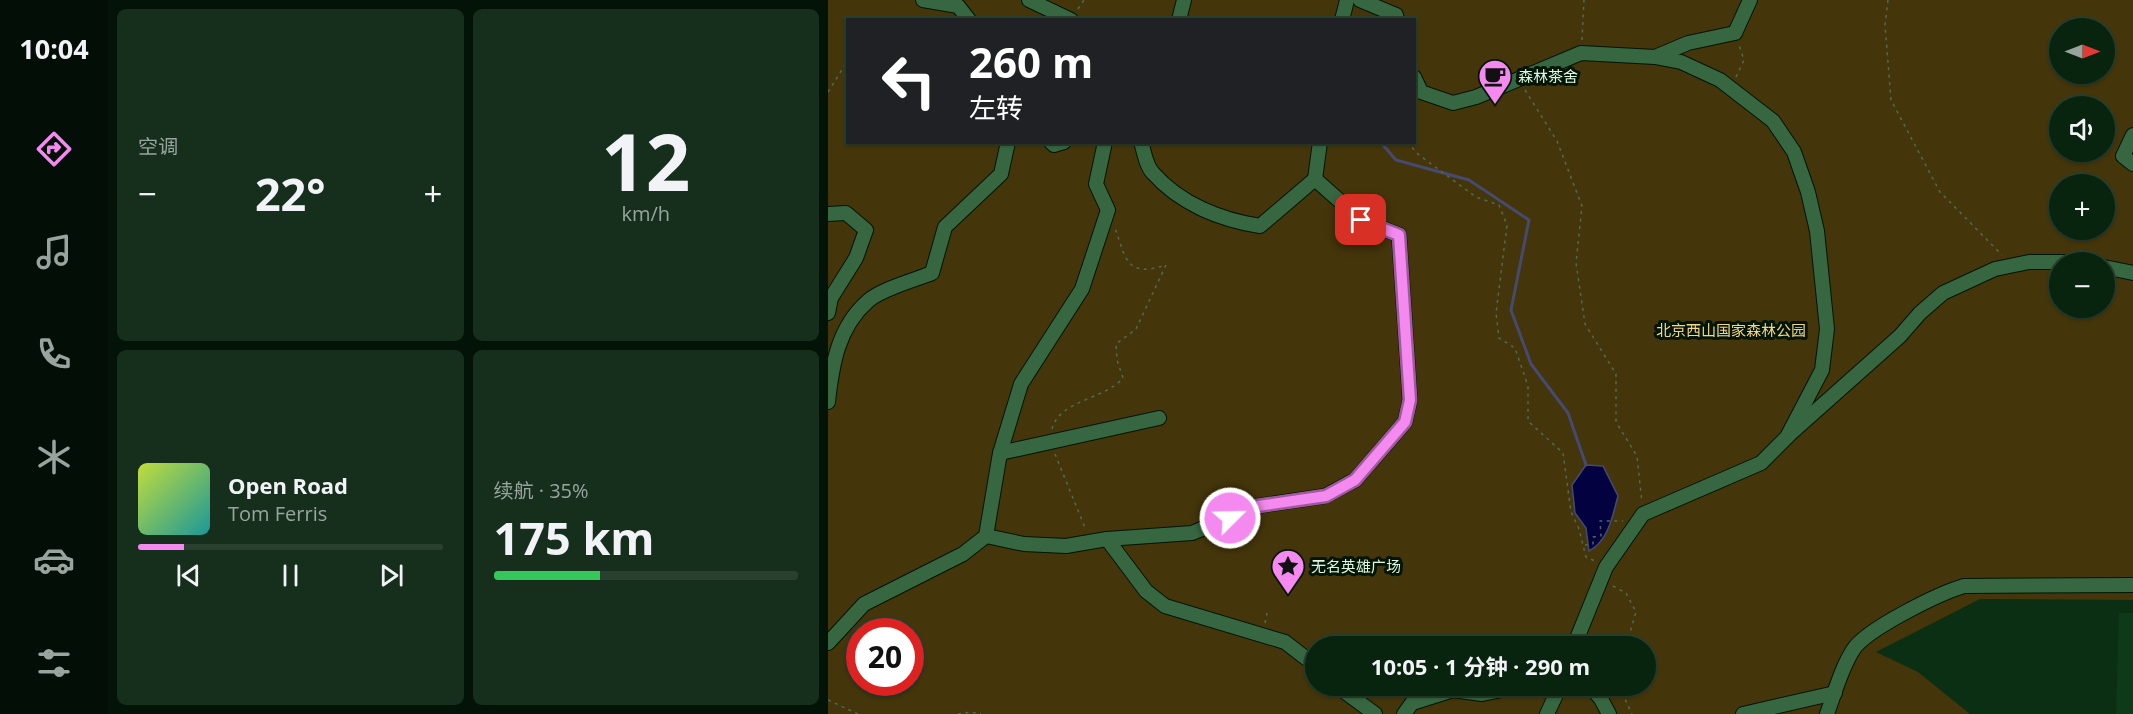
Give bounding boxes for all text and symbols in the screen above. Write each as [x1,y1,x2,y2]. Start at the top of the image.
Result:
north arrow [2049,18,2115,84]
map controls [2049,18,2115,318]
text: 10:04 [19,30,89,67]
text: 260 m [969,33,1093,90]
icon: left [870,42,948,120]
cafe icon: 森林茶舍 [1477,58,1513,105]
place label: 森林茶舍 [1518,66,1578,86]
text: 左转 [969,89,1023,126]
button: sound [2049,96,2115,162]
text: 12 [601,108,690,214]
icon: directions [33,128,75,170]
text: 空调 [138,133,178,160]
text: 22° [255,163,326,224]
text: − [138,171,157,216]
text: + [424,171,442,216]
button: + [2049,174,2115,240]
pin [1335,194,1386,245]
text: km/h [621,200,670,227]
icon: arrive [1344,203,1377,236]
icon: music [33,231,75,273]
button: − [2049,252,2115,318]
park label: 北京西山国家森林公园 [1656,320,1806,340]
icon: phone [33,333,75,375]
icon: climate [33,436,75,478]
text: Open Road [228,470,348,500]
text: 续航 · 35% [494,477,589,504]
position arrow [1198,486,1262,550]
text: Tom Ferris [228,500,327,527]
text: 175 km [494,507,654,568]
icon: car [33,539,75,581]
place icon: 无名英雄广场 [1270,548,1306,595]
place label: 无名英雄广场 [1311,556,1401,576]
icon: previous [172,559,205,592]
icon: pause [274,559,307,592]
icon: next [375,559,408,592]
speed limit sign: 20 [846,618,924,696]
icon: filters [33,642,75,684]
text: 10:05 · 1 分钟 · 290 m [1371,651,1590,681]

